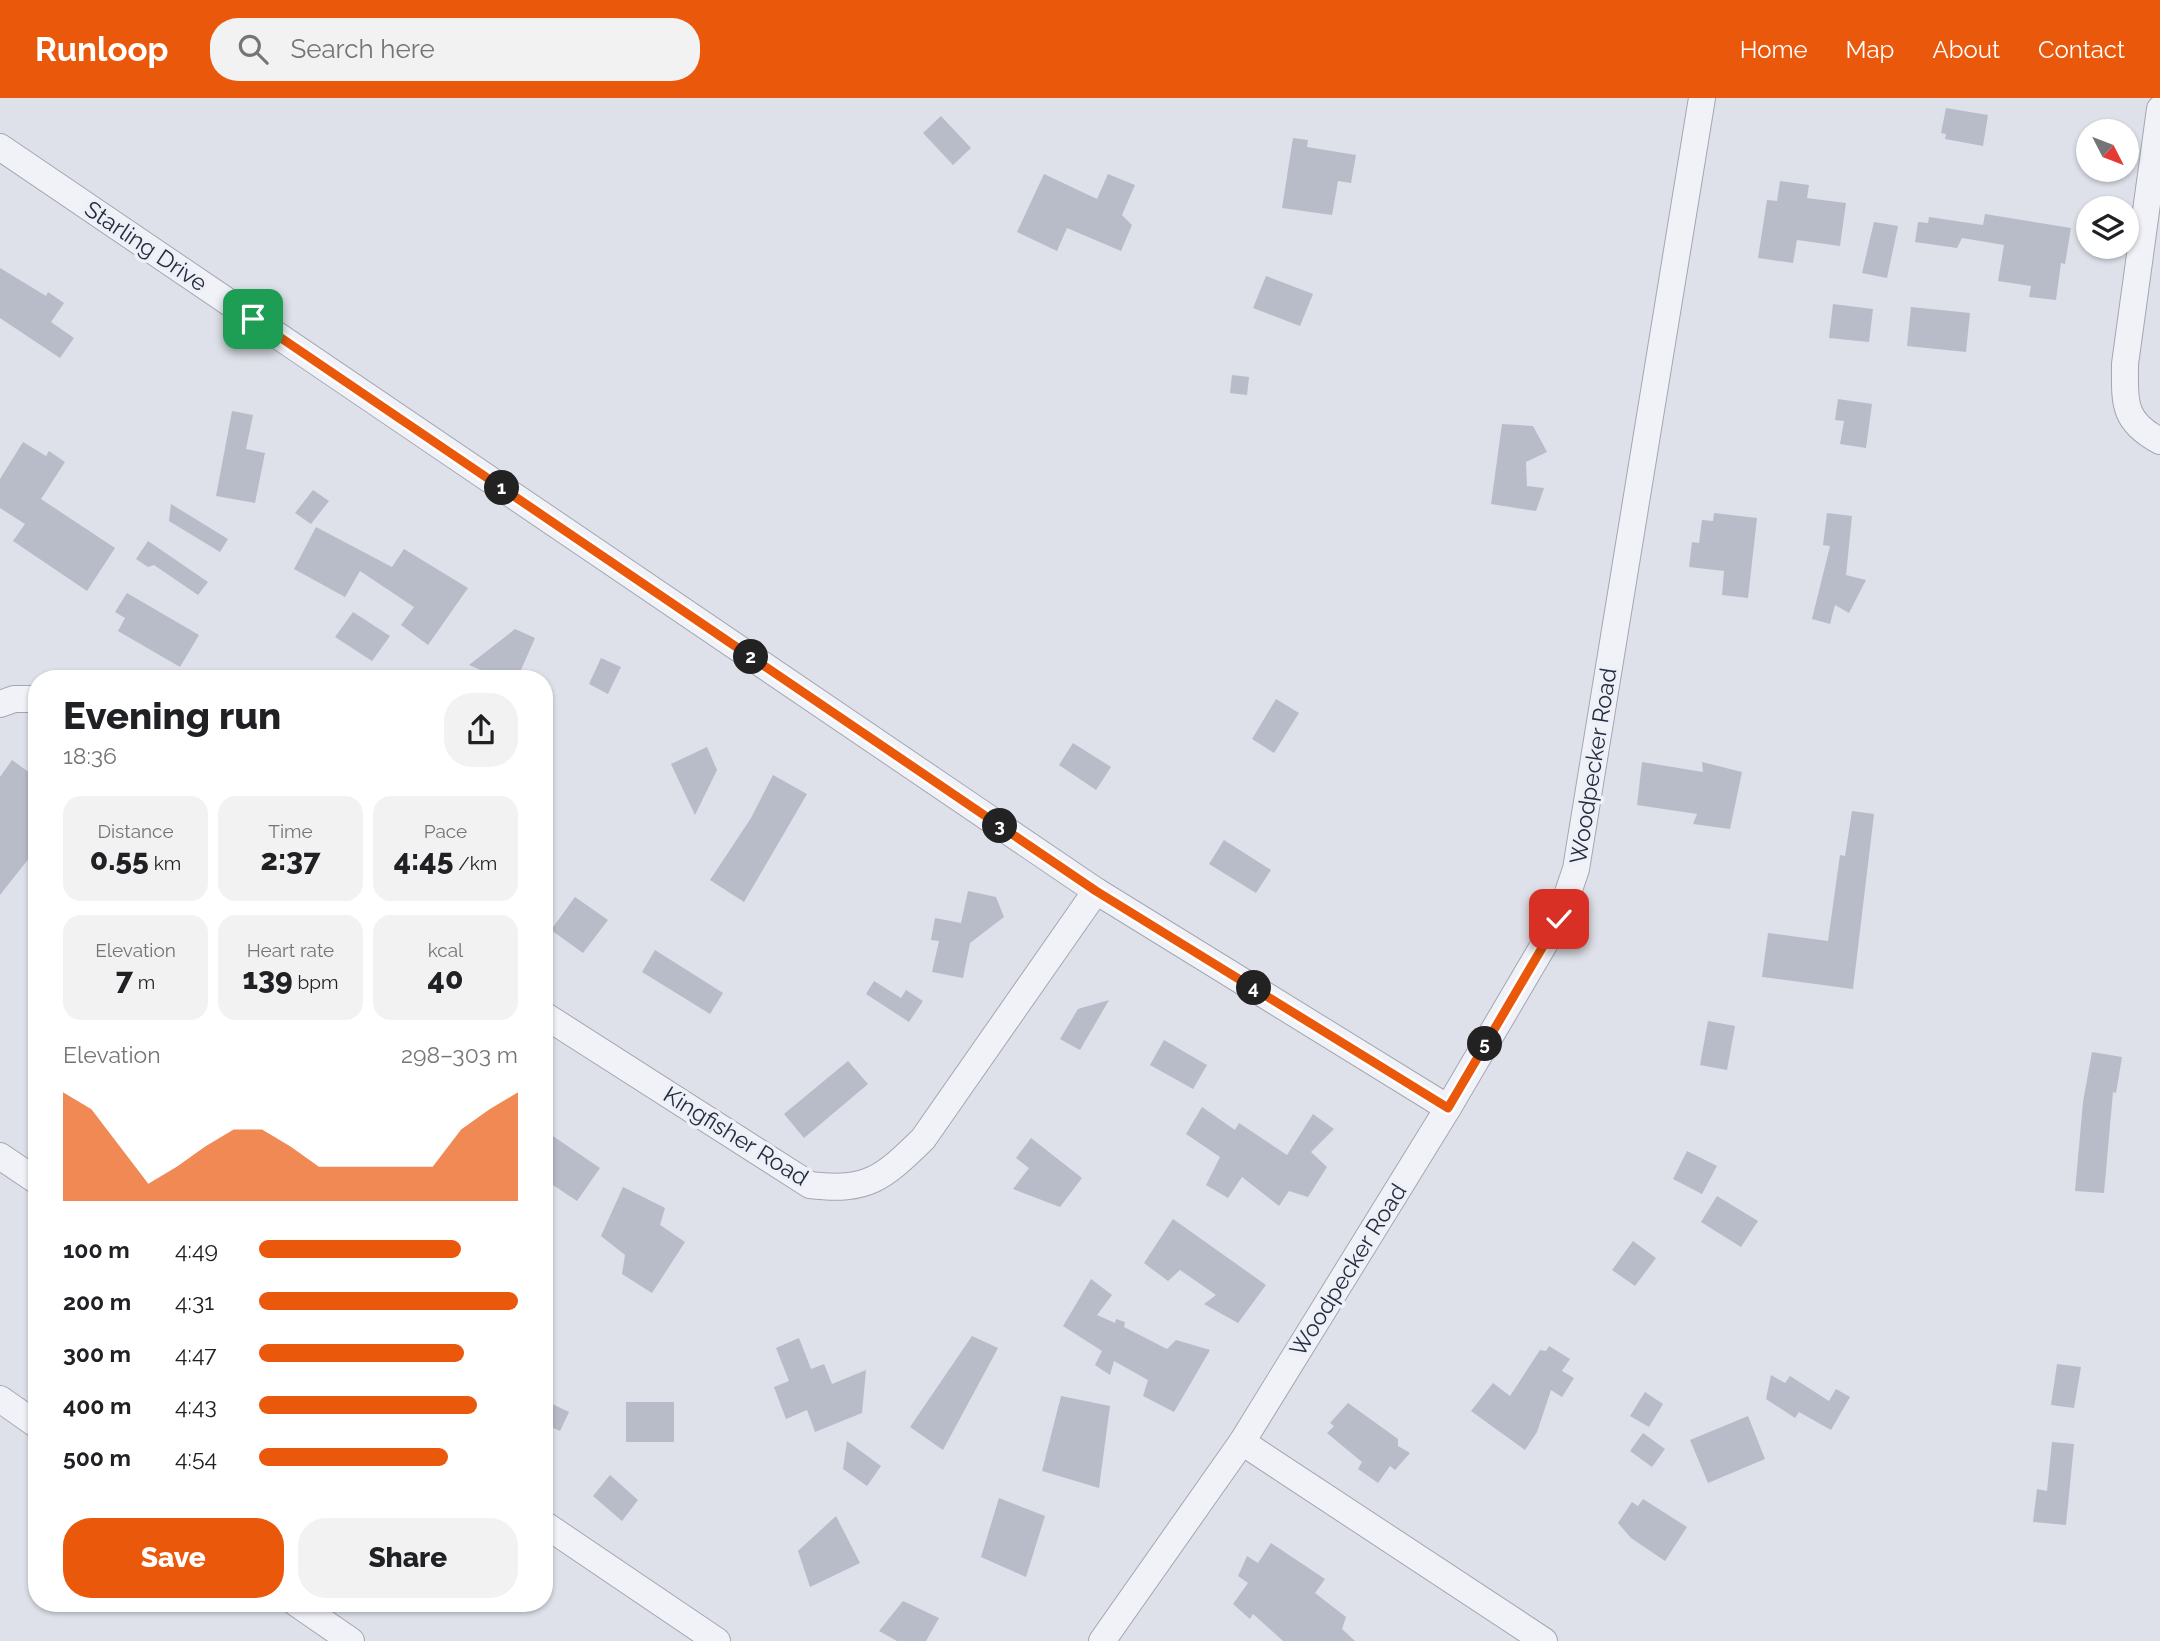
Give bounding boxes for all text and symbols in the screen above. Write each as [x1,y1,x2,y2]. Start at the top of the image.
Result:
search box [210,18,700,81]
text: Runloop [35,30,168,69]
icon: search [234,30,272,68]
text: Search here [290,34,435,64]
text: Home [1740,35,1808,64]
text: Map [1846,35,1894,64]
text: About [1932,35,2000,64]
text: Contact [2038,35,2125,64]
north arrow [2076,119,2138,182]
map controls [2076,119,2139,259]
street label: Starling Drive [80,195,213,296]
button: layers [2076,196,2139,259]
pin [223,289,283,349]
icon: arrive [234,300,272,338]
pin: 1 [484,470,520,506]
text: 1 [497,476,506,498]
pin: 2 [734,640,768,674]
text: 2 [745,645,756,667]
street label: Woodpecker Road [1564,666,1621,866]
text: Evening run [63,693,281,738]
button: share [444,693,518,767]
text: 18:36 [63,742,117,769]
pin: 3 [982,808,1018,844]
text: 3 [994,814,1005,836]
text: Distance [97,820,174,842]
text: Time [268,820,313,842]
text: Pace [424,820,467,842]
text: 0.55 [90,842,149,877]
text: 2:37 [261,842,320,877]
text: 4:45 [394,842,453,877]
text: km [149,852,181,874]
text: /km [453,852,497,874]
pin [1529,889,1589,949]
icon: check [1540,900,1578,938]
text: Elevation [95,939,176,961]
text: Heart rate [247,939,334,961]
text: kcal [428,939,463,961]
text: 7 [116,961,133,996]
text: 139 [242,961,293,996]
text: 40 [428,961,463,996]
pin: 4 [1236,970,1272,1006]
text: m [133,971,155,993]
text: bpm [293,971,339,993]
text: 4 [1248,976,1259,998]
pin: 5 [1468,1026,1502,1062]
text: 5 [1479,1032,1490,1054]
text: Elevation [63,1041,161,1068]
text: 298–303 m [401,1041,518,1068]
street label: Kingfisher Road [659,1080,814,1191]
street label: Woodpecker Road [1284,1179,1412,1361]
text: 100 m [63,1236,130,1263]
text: 4:49 [175,1236,218,1263]
text: 200 m [63,1288,131,1315]
text: 4:31 [175,1288,214,1315]
text: 300 m [63,1340,131,1367]
text: 4:47 [175,1340,217,1367]
text: 400 m [63,1392,131,1419]
text: 4:43 [175,1392,217,1419]
text: 500 m [63,1444,131,1471]
text: 4:54 [175,1444,217,1471]
button: Save [63,1518,284,1598]
button: Share [298,1518,518,1598]

